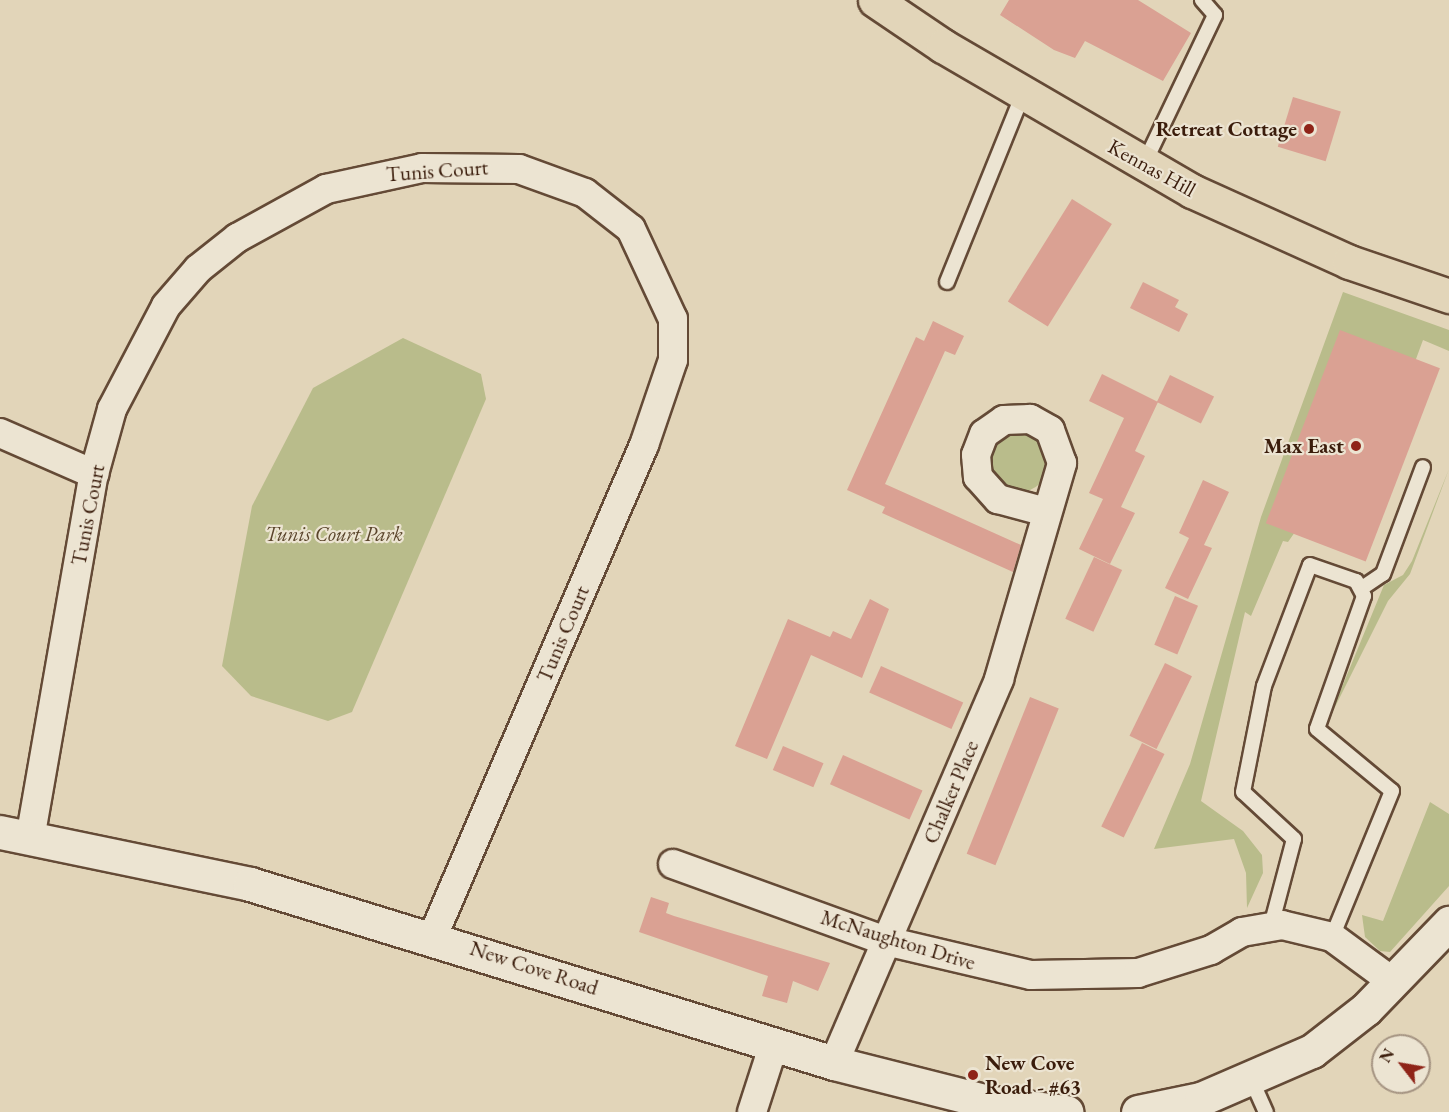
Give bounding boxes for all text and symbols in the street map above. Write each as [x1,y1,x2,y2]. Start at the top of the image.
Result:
place label: Retreat Cottage [1156,116,1297,142]
marker: Retreat Cottage [1302,122,1316,136]
street label: Kennas Hill [1104,134,1200,202]
street label: Tunis Court [385,155,489,187]
place label: Max East [1264,433,1344,459]
marker: Max East [1349,439,1363,453]
street label: Tunis Court [66,462,110,568]
park label: Tunis Court Park [265,521,403,547]
street label: Tunis Court [531,582,595,686]
street label: Chalker Place [918,737,984,847]
street label: McNaughton Drive [818,905,978,975]
street label: New Cove Road [467,935,601,1001]
north arrow [1371,1034,1431,1094]
text: N [1375,1045,1399,1066]
place label: New Cove Road - #63 [985,1050,1081,1100]
marker: New Cove Road - #63 [966,1068,980,1082]

